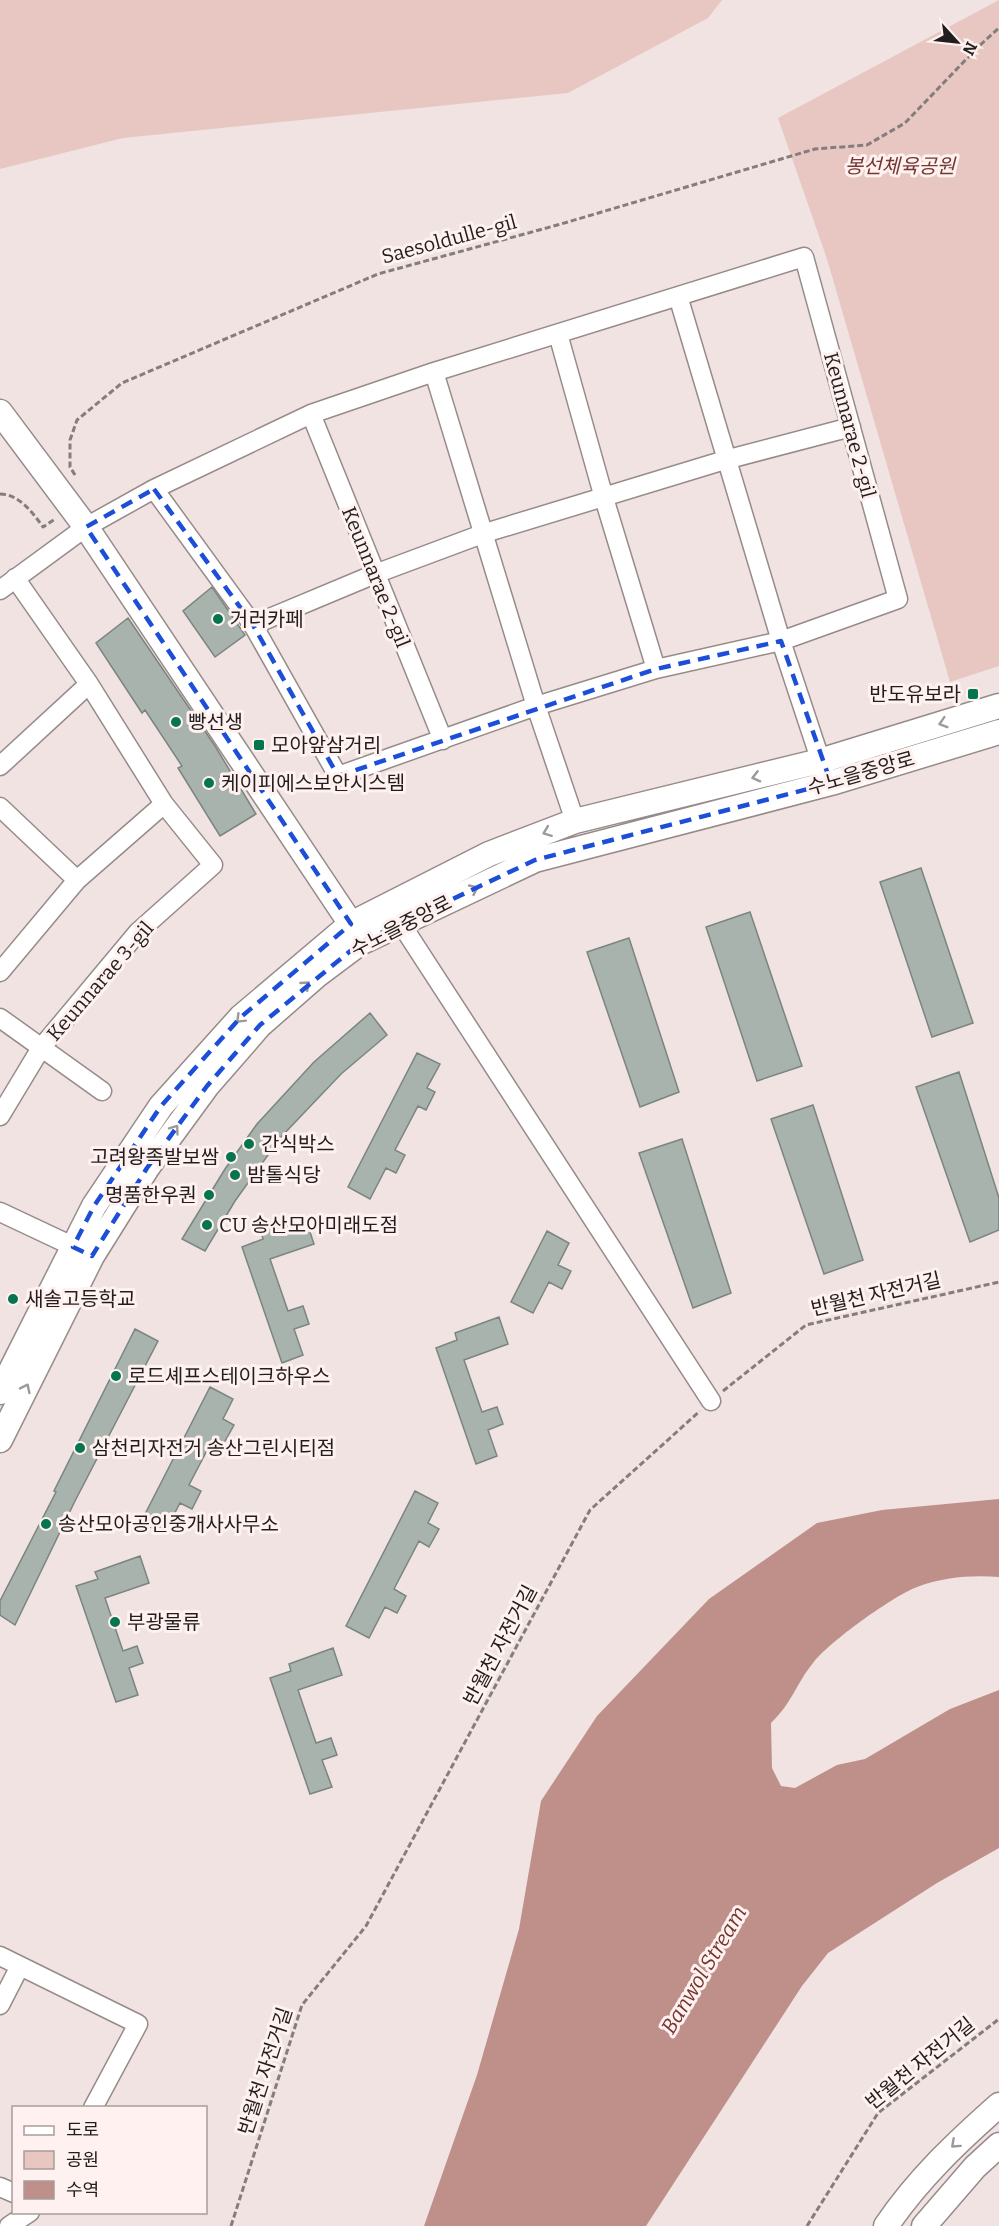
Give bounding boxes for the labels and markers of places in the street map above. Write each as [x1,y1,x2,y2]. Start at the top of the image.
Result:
place label: 거러카페 [230,607,304,631]
marker: 거러카페 [211,612,225,626]
place label: 반도유보라 [869,682,961,706]
marker: 반도유보라 [966,687,980,701]
place label: 빵선생 [188,710,243,734]
marker: 빵선생 [169,715,183,729]
place label: 모아앞삼거리 [271,733,381,757]
marker: 모아앞삼거리 [252,738,266,752]
place label: 케이피에스보안시스템 [221,771,405,795]
marker: 케이피에스보안시스템 [202,776,216,790]
place label: 간식박스 [261,1132,335,1156]
marker: 간식박스 [242,1137,256,1151]
place label: 고려왕족발보쌈 [90,1145,219,1169]
marker: 고려왕족발보쌈 [224,1150,238,1164]
place label: 밤톨식당 [247,1163,321,1187]
marker: 밤톨식당 [228,1168,242,1182]
place label: 명품한우퀀 [105,1183,197,1207]
marker: 명품한우퀀 [202,1188,216,1202]
place label: CU 송산모아미래도점 [219,1213,398,1237]
marker: CU 송산모아미래도점 [200,1218,214,1232]
place label: 새솔고등학교 [25,1287,135,1311]
marker: 새솔고등학교 [6,1292,20,1306]
place label: 로드셰프스테이크하우스 [128,1364,330,1388]
marker: 로드셰프스테이크하우스 [109,1369,123,1383]
place label: 삼천리자전거 송산그린시티점 [92,1436,335,1460]
marker: 삼천리자전거 송산그린시티점 [73,1441,87,1455]
place label: 송산모아공인중개사사무소 [58,1512,279,1536]
marker: 송산모아공인중개사사무소 [39,1517,53,1531]
place label: 부광물류 [127,1610,201,1634]
marker: 부광물류 [108,1615,122,1629]

